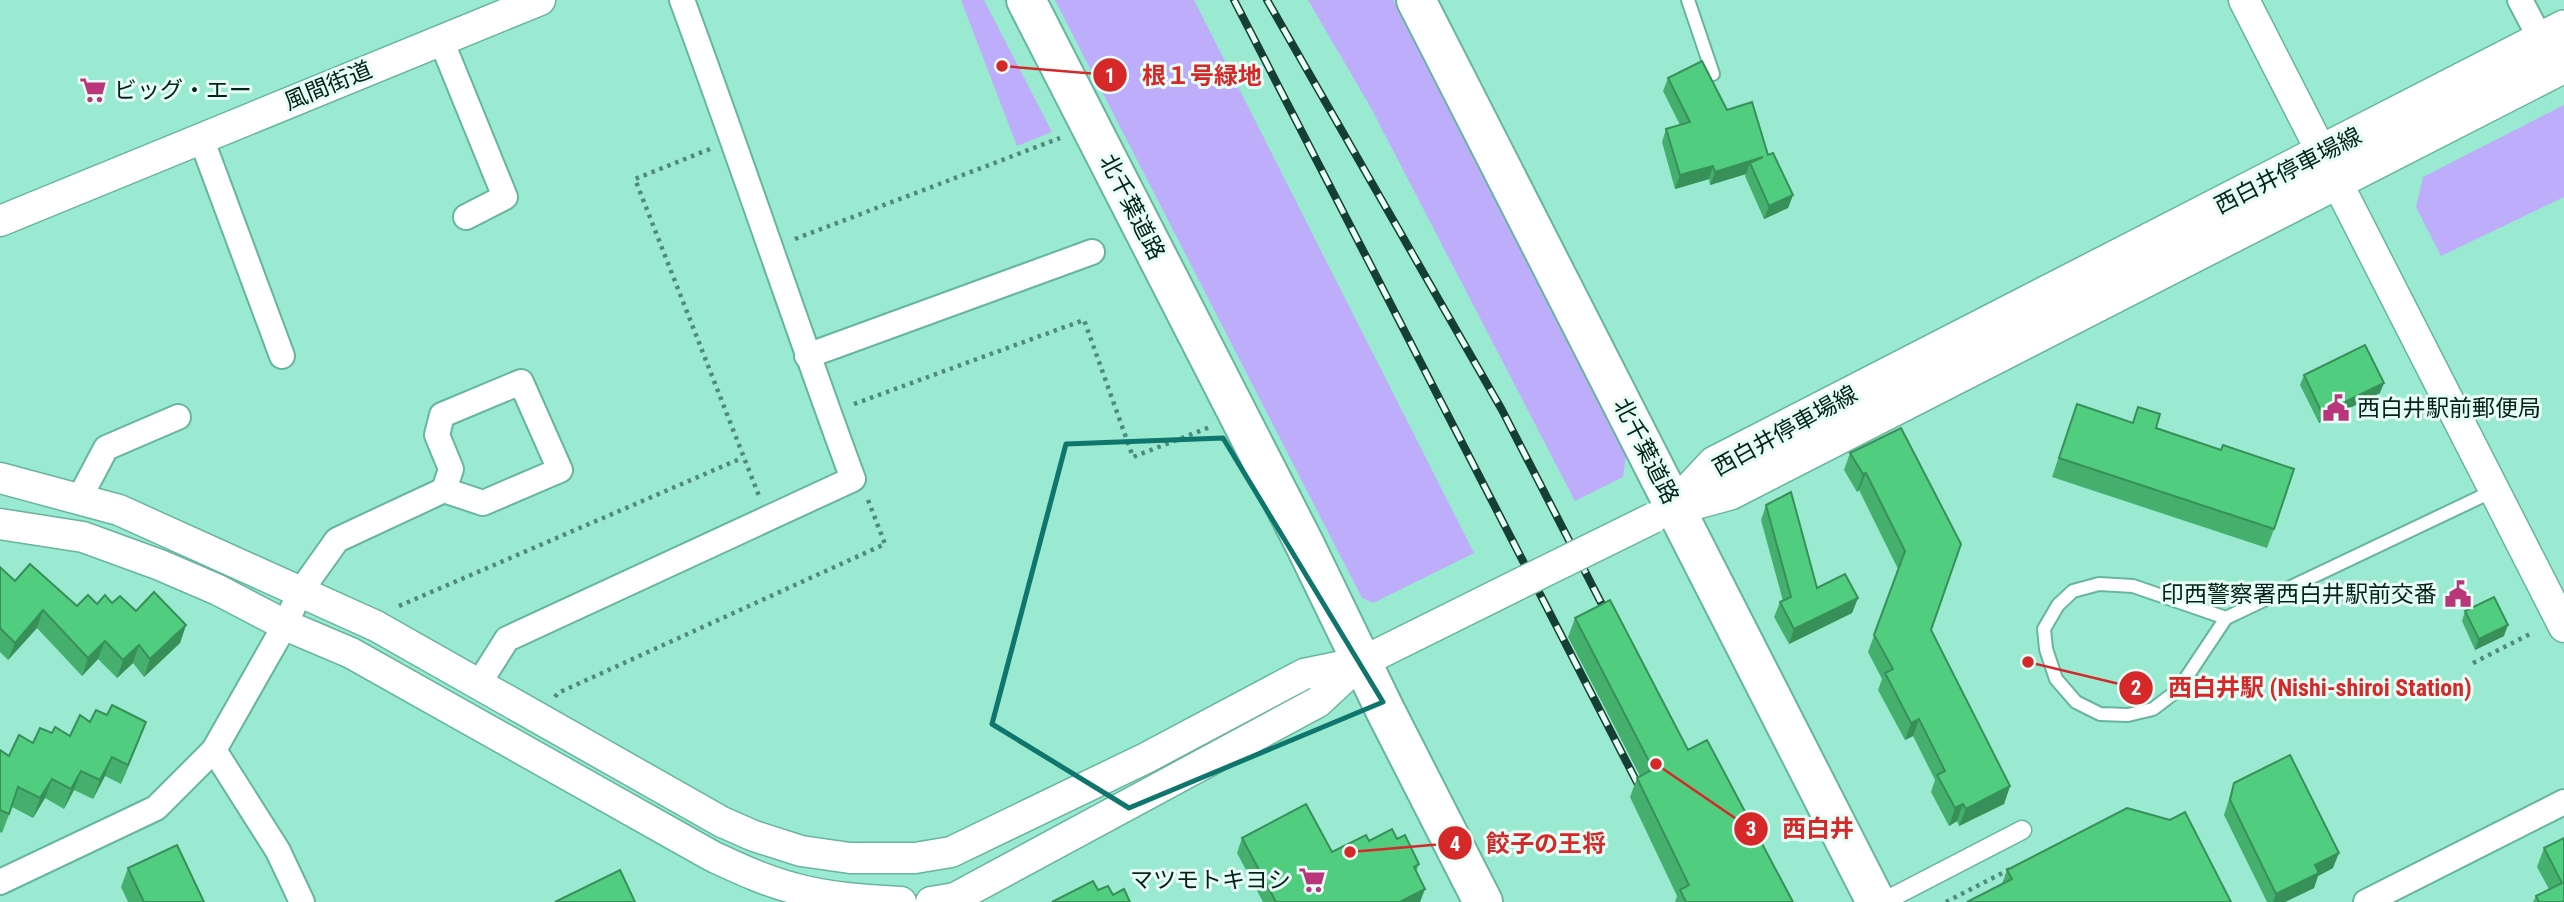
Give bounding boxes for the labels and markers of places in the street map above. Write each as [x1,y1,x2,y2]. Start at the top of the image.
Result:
callout: 根１号緑地 [1093,53,1276,98]
supermarket icon: ビッグ・エー [78,75,108,105]
place label: ビッグ・エー [114,77,252,104]
public building icon: 西白井駅前郵便局 [2321,393,2351,423]
place label: 西白井駅前郵便局 [2357,395,2541,422]
public building icon: 印西警察署西白井駅前交番 [2443,579,2473,609]
place label: 印西警察署西白井駅前交番 [2161,581,2437,608]
callout: 西白井駅 (Nishi-shiroi Station) [2119,665,2486,710]
callout: 西白井 [1733,806,1868,851]
callout: 餃子の王将 [1437,821,1620,866]
supermarket icon: マツモトキヨシ [1297,865,1327,895]
place label: マツモトキヨシ [1130,867,1291,894]

